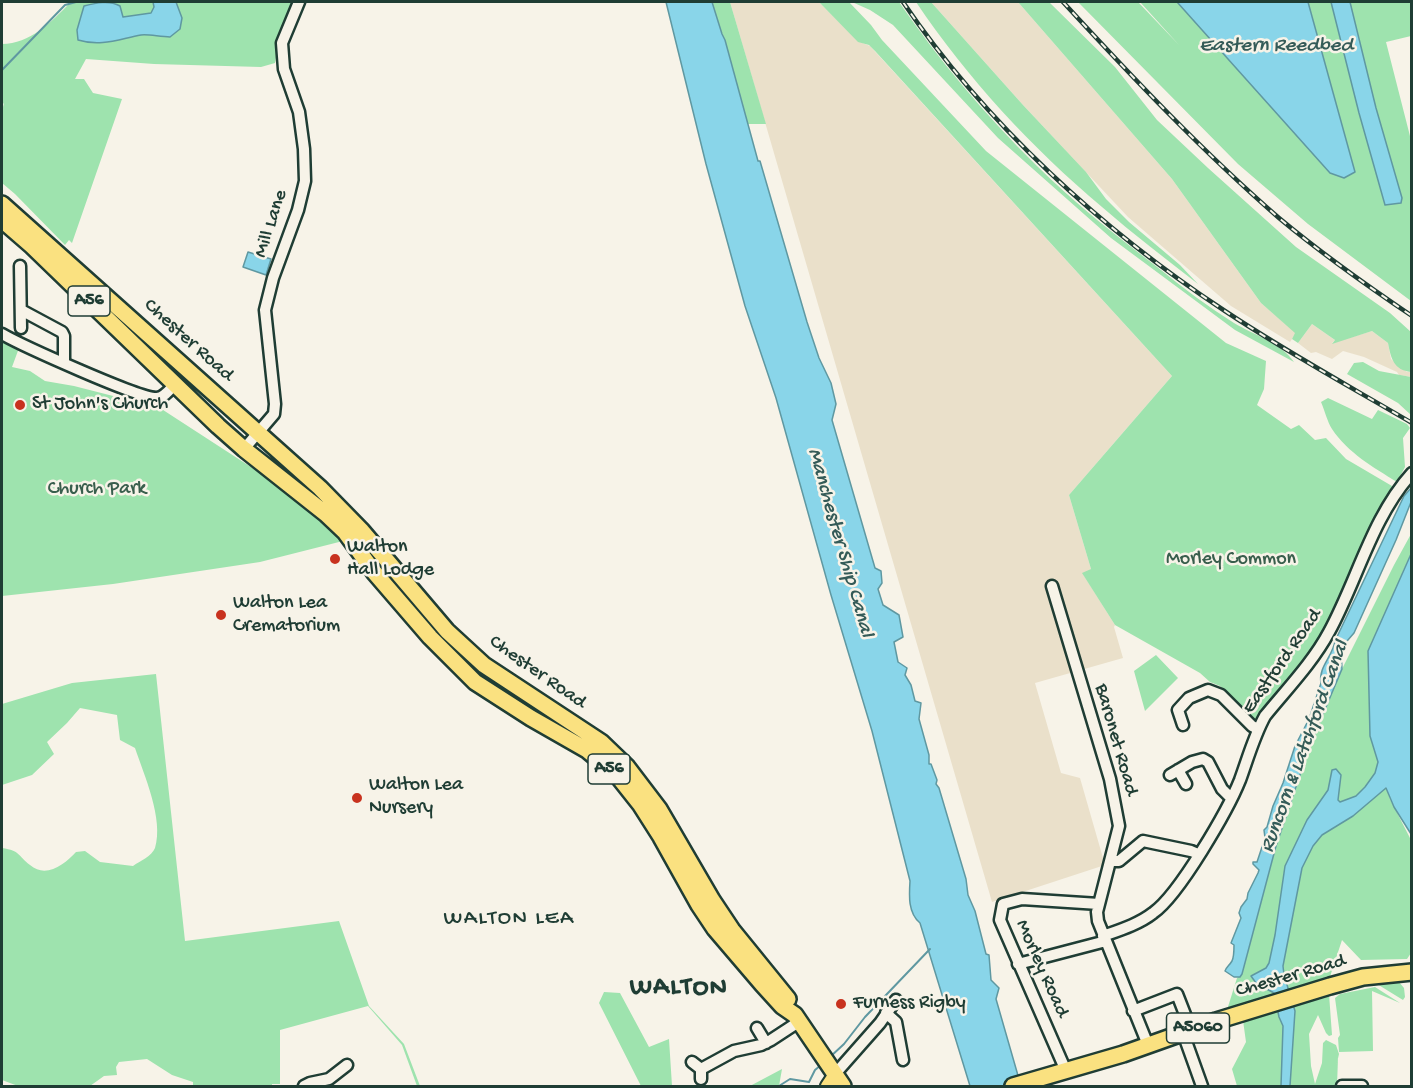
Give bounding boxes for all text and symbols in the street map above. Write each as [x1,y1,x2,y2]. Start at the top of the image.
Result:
water label: Eastern Reedbed [1199,34,1353,60]
street label: Mill Lane [250,187,294,261]
road number: A56 [68,286,110,316]
street label: Chester Road [138,294,238,388]
place label: St John's Church [32,393,168,417]
marker: St John's Church [13,398,27,412]
water label: Manchester Ship Canal [800,446,878,640]
park label: Church Park [48,478,146,502]
place label: Walton Hall Lodge [347,536,434,583]
park label: Morley Common [1166,548,1296,572]
marker: Walton Hall Lodge [328,552,342,566]
place label: Walton Lea Crematorium [233,592,340,639]
street label: Eastford Road [1238,605,1328,719]
marker: Walton Lea Crematorium [214,608,228,622]
street label: Chester Road [484,631,590,715]
water label: Runcorn & Latchford Canal [1256,638,1356,856]
street label: Baronet Road [1088,681,1142,799]
road number: A56 [588,754,630,784]
place label: Walton Lea Nursery [369,774,463,821]
marker: Walton Lea Nursery [350,791,364,805]
district label: WALTON LEA [444,907,574,933]
street label: Morley Road [1009,916,1073,1022]
street label: Chester Road [1233,950,1349,1004]
district label: WALTON [630,973,728,1005]
place label: Furness Rigby [853,992,966,1016]
marker: Furness Rigby [834,997,848,1011]
road number: A5060 [1166,1013,1230,1043]

